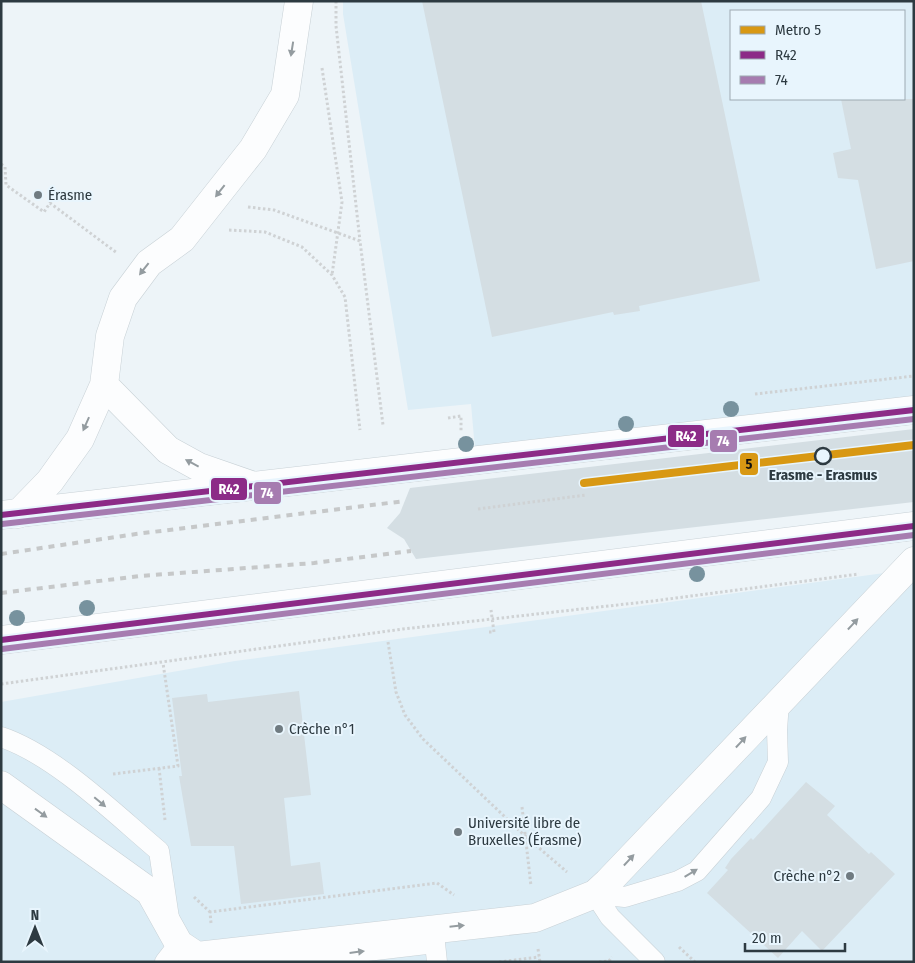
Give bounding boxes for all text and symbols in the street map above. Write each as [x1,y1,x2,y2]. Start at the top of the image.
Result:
legend [730,10,905,100]
text: Metro 5 [775,21,821,39]
one-way arrow [288,42,296,58]
text: R42 [775,46,797,64]
text: 74 [775,71,788,89]
one-way arrow [214,184,225,197]
place label: Érasme [48,186,92,204]
marker: Érasme [32,189,44,201]
one-way arrow [139,262,150,275]
one-way arrow [82,417,90,431]
line badge: R42 [667,424,705,448]
text: R42 [675,428,697,445]
line badge: 74 [709,429,738,453]
text: 74 [717,433,729,450]
marker: Erasme - Erasmus [814,447,832,465]
line badge: 5 [739,452,759,476]
text: 5 [746,456,753,473]
one-way arrow [185,459,199,467]
place label: Erasme - Erasmus [769,466,878,484]
line badge: R42 [210,477,248,501]
text: R42 [218,481,240,498]
line badge: 74 [253,481,282,505]
text: 74 [261,485,273,502]
one-way arrow [847,618,859,630]
place label: Crèche n°1 [289,720,355,738]
marker: Crèche n°1 [273,723,285,735]
one-way arrow [735,736,747,748]
one-way arrow [94,796,107,807]
one-way arrow [34,808,47,819]
place label: Université libre de Bruxelles (Érasme) [468,814,581,849]
marker: Université libre de Bruxelles (Érasme) [452,826,464,838]
one-way arrow [623,854,635,866]
place label: Crèche n°2 [774,867,840,885]
one-way arrow [685,869,698,878]
marker: Crèche n°2 [844,870,856,882]
north arrow [10,903,60,953]
text: N [31,907,39,924]
scale bar [745,920,845,952]
one-way arrow [449,922,465,930]
text: 20 m [752,929,782,947]
one-way arrow [349,948,365,956]

